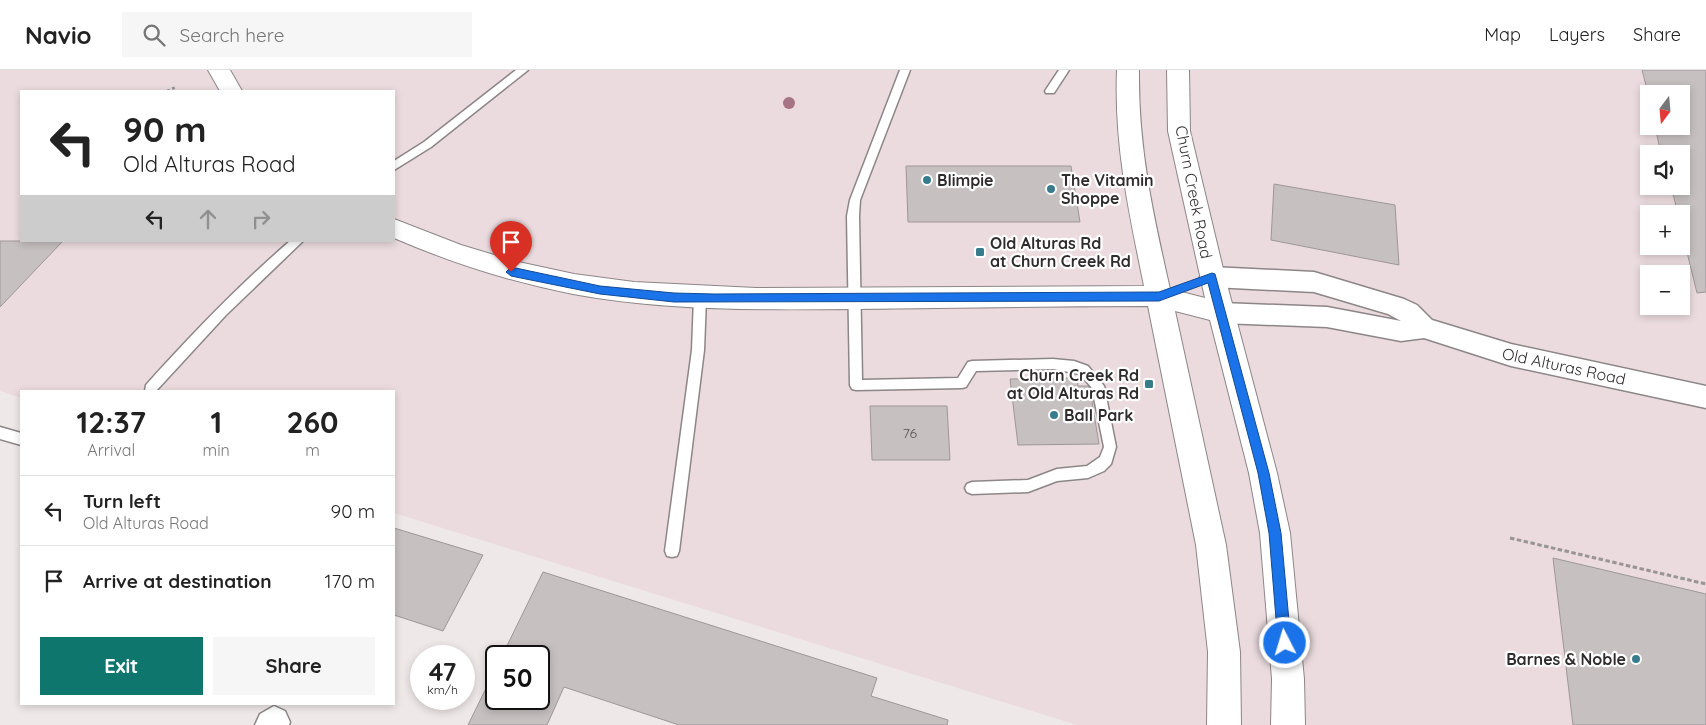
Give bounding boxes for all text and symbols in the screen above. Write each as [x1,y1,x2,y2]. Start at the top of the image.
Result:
search box [122,12,472,57]
text: Navio [25,20,92,50]
icon: search [140,21,168,49]
text: Search here [180,23,284,47]
text: Map [1484,23,1521,46]
text: Layers [1549,23,1605,46]
text: Share [1633,23,1681,46]
north arrow [1640,85,1690,135]
map controls [1640,85,1690,315]
text: 90 m [123,107,206,151]
icon: left [40,110,105,175]
street label: Churn Creek Road [1171,124,1217,260]
button: sound [1640,145,1690,195]
text: Old Alturas Road [123,150,296,178]
place label: Blimpie [937,170,994,190]
place label: The Vitamin Shoppe [1061,170,1154,208]
marker: Blimpie [921,174,933,186]
marker: The Vitamin Shoppe [1045,183,1057,195]
icon: left [141,205,169,233]
icon: ahead [194,205,222,233]
icon: right [247,205,275,233]
button: + [1640,205,1690,255]
pin [490,221,532,272]
icon: arrive [497,228,525,256]
place label: Old Alturas Rd at Churn Creek Rd [990,233,1131,271]
marker: Old Alturas Rd at Churn Creek Rd [974,246,986,258]
button: − [1640,265,1690,315]
street label: Old Alturas Road [1500,343,1628,389]
place label: Churn Creek Rd at Old Alturas Rd [1007,365,1139,403]
marker: Churn Creek Rd at Old Alturas Rd [1143,378,1155,390]
text: 12:37 [77,403,146,441]
text: 1 [210,403,222,441]
text: 260 [286,403,338,441]
place label: Ball Park [1064,405,1133,425]
marker: Ball Park [1048,409,1060,421]
house number: 76 [903,424,918,442]
text: Arrival [87,440,135,460]
text: min [203,440,230,460]
text: m [305,440,320,460]
text: Turn left [83,489,161,513]
icon: left [40,497,68,525]
text: 90 m [331,499,375,523]
text: Old Alturas Road [83,513,209,533]
icon: arrive [40,567,68,595]
text: Arrive at destination [83,569,272,593]
text: 170 m [324,569,375,593]
position arrow [1258,616,1310,668]
button: Exit [40,637,203,695]
button: Share [213,637,375,695]
speed limit sign: 50 [485,645,550,710]
place label: Barnes & Noble [1506,649,1626,669]
marker: Barnes & Noble [1630,653,1642,665]
text: 47 [429,656,456,687]
text: km/h [427,682,458,697]

